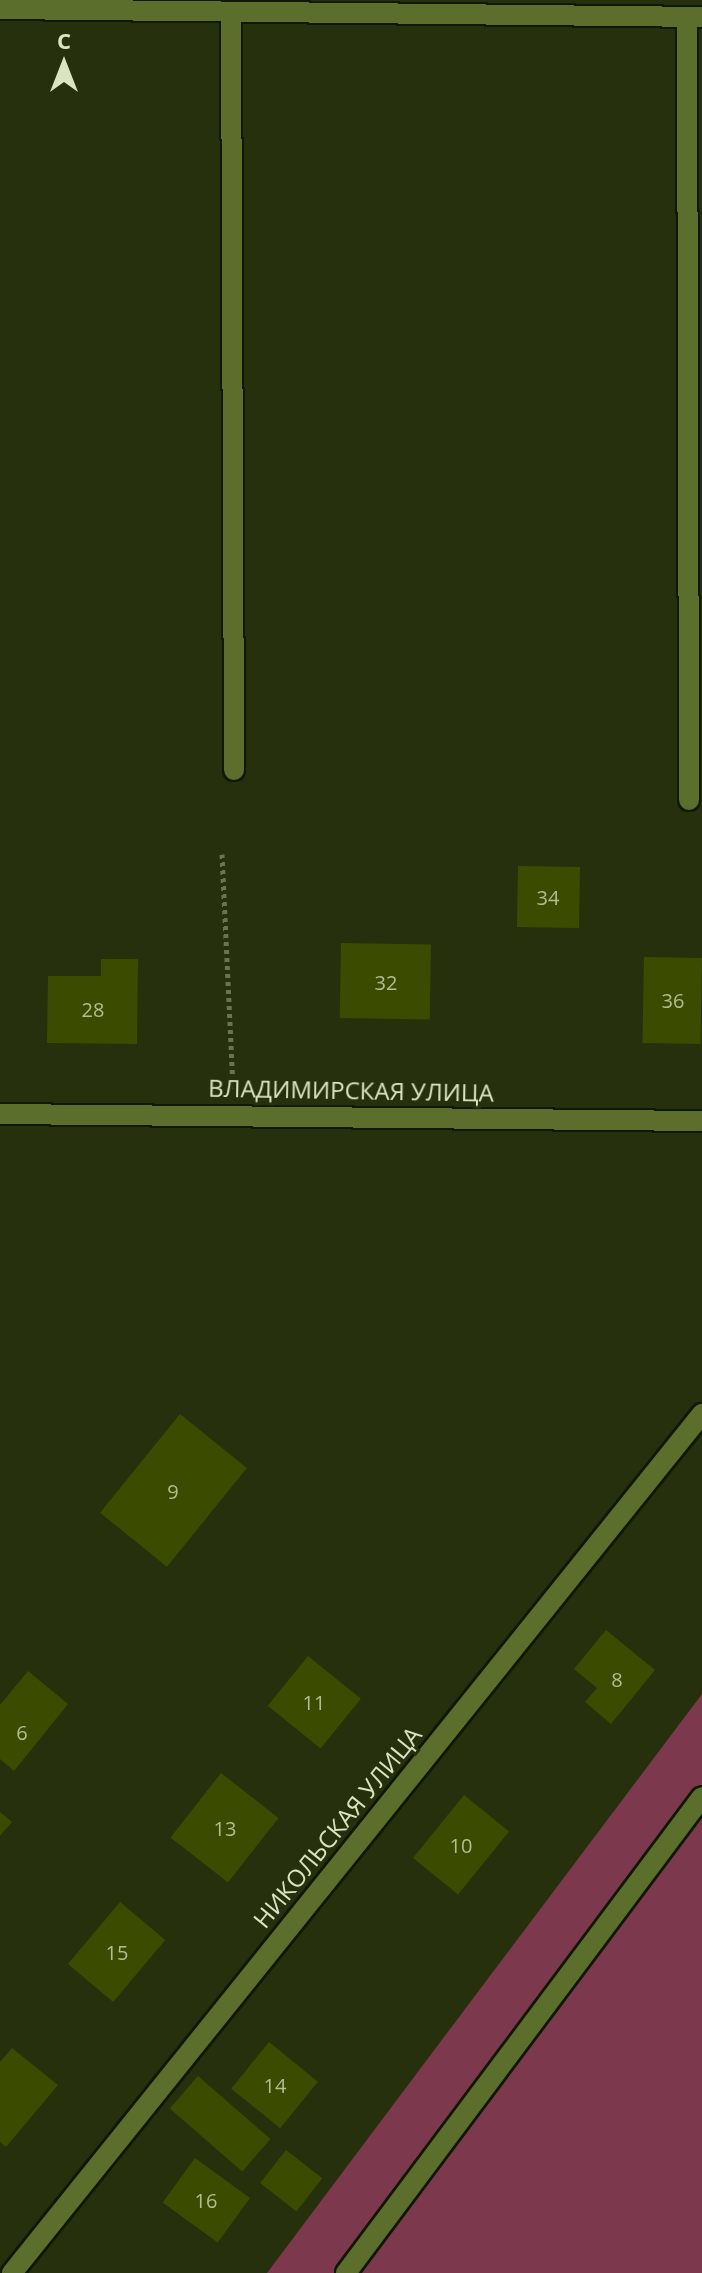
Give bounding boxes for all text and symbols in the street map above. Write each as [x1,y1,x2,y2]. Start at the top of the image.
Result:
north arrow [24,24,104,104]
text: С [57,25,71,55]
house number: 34 [537,885,559,909]
house number: 32 [375,970,397,994]
house number: 36 [662,988,684,1012]
house number: 28 [82,997,104,1021]
street label: ВЛАДИМИРСКАЯ УЛИЦА [208,1073,494,1107]
house number: 9 [167,1479,179,1503]
house number: 8 [611,1667,623,1691]
house number: 11 [303,1690,325,1714]
house number: 6 [16,1720,28,1744]
street label: НИКОЛЬСКАЯ УЛИЦА [247,1721,427,1933]
house number: 13 [214,1816,236,1840]
house number: 10 [450,1833,472,1857]
house number: 15 [106,1940,128,1964]
house number: 14 [264,2073,286,2097]
house number: 16 [195,2188,217,2212]

